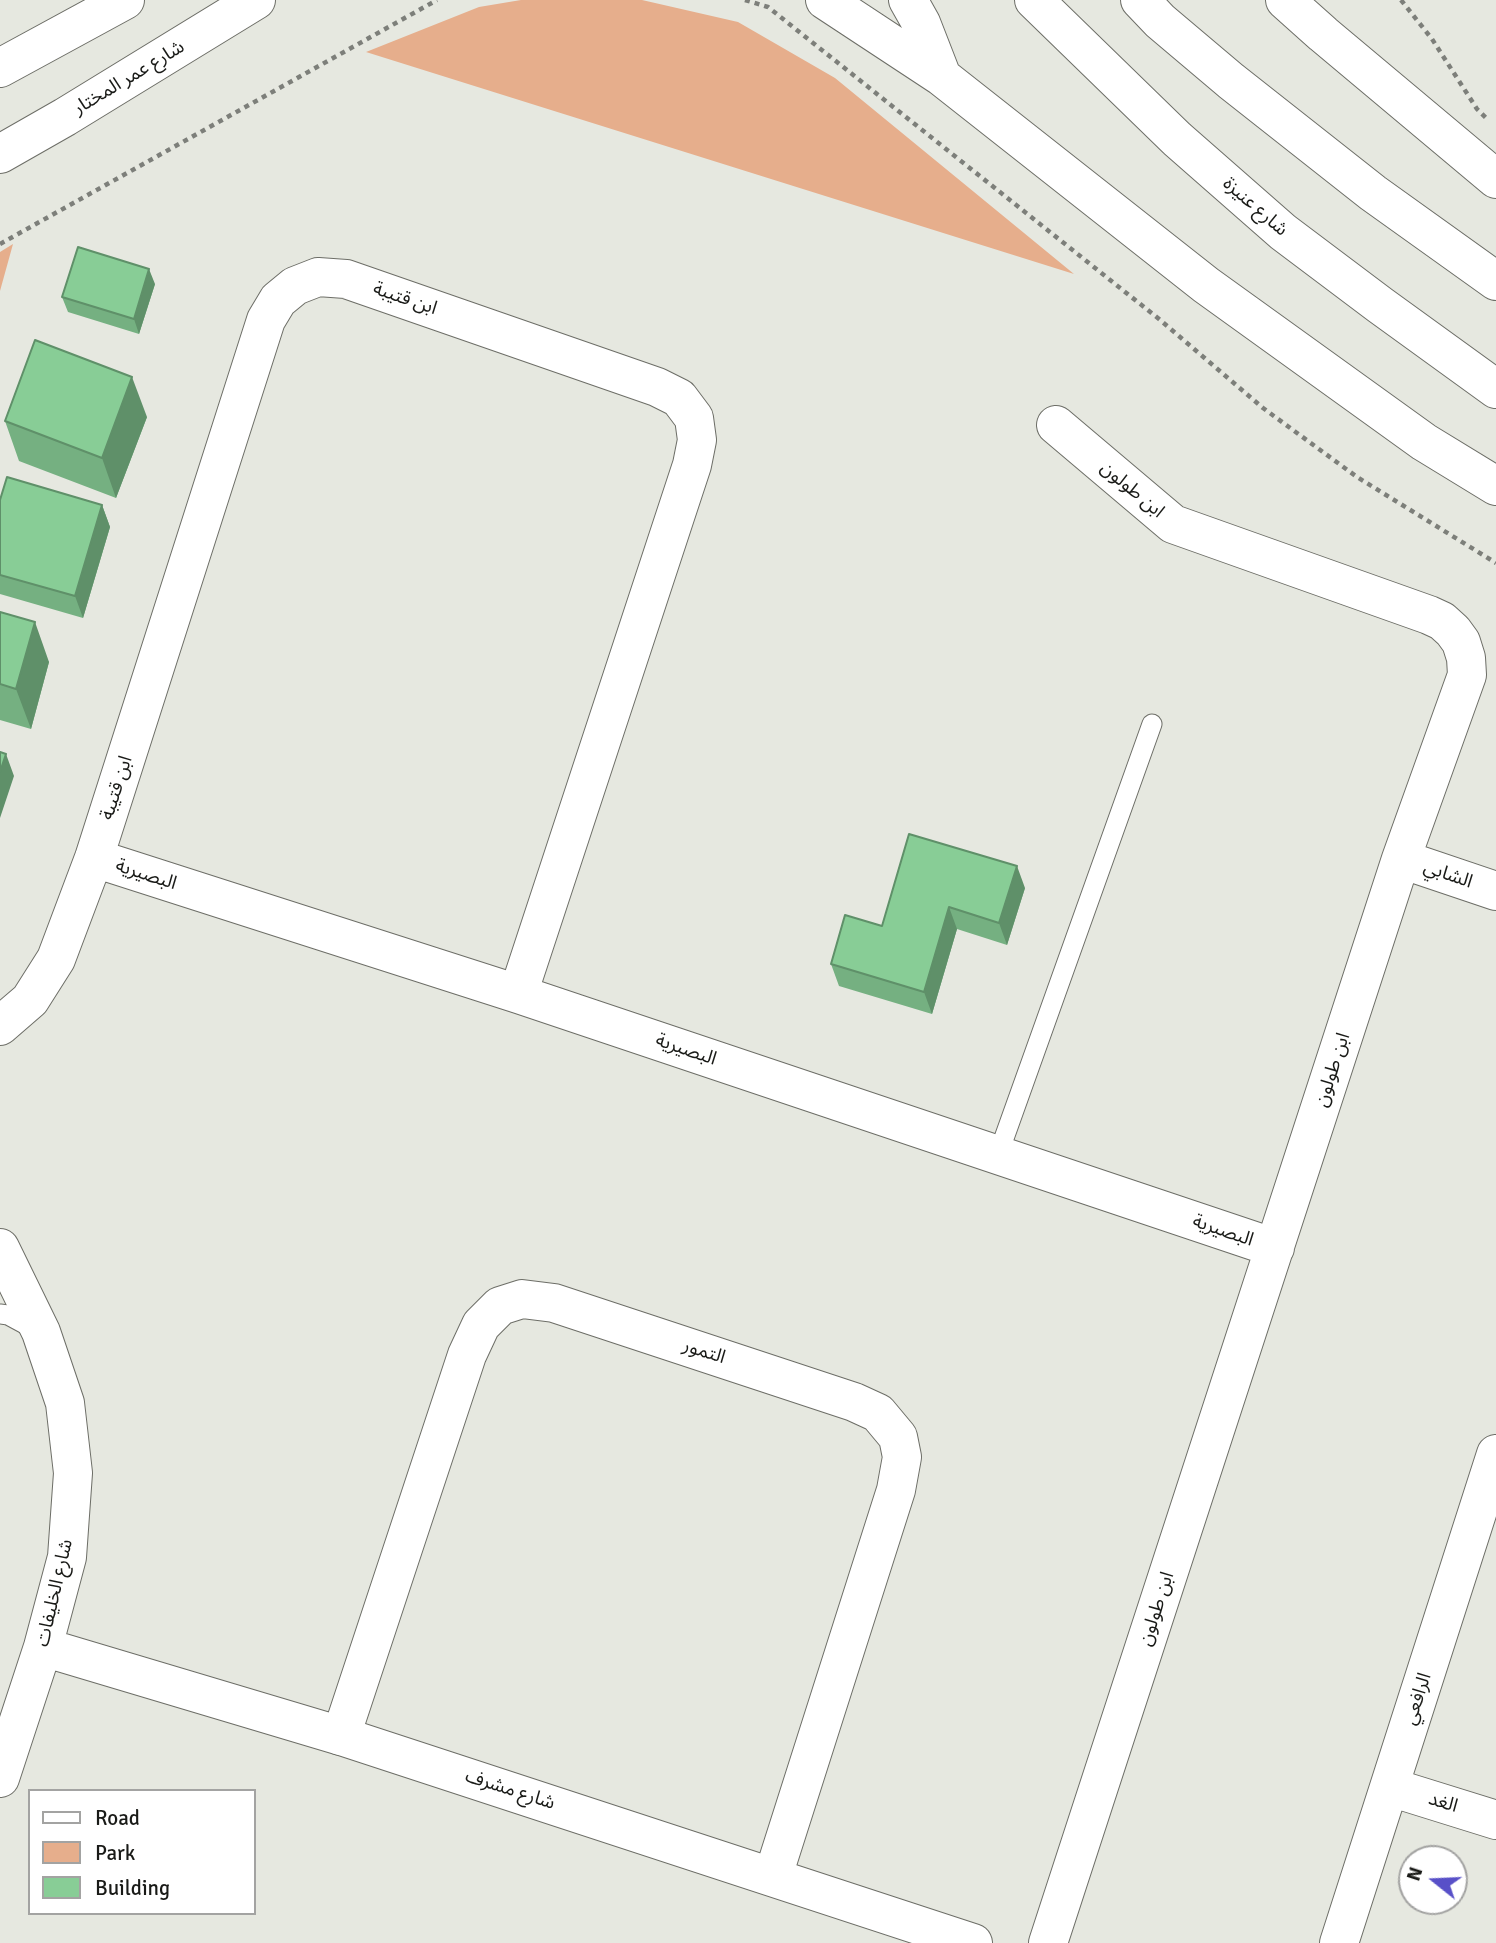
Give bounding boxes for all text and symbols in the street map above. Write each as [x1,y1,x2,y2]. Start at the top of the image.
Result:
street label: شارع عمر المختار [69,36,189,120]
street label: شارع عنيزة [1218,173,1292,241]
street label: ابن قتيبة [370,277,440,321]
street label: ابن طولون [1095,457,1169,523]
street label: ابن قتيبة [96,753,138,823]
street label: البصيرية [113,854,179,896]
street label: الشابي [1421,856,1475,894]
street label: البصيرية [653,1029,719,1071]
street label: ابن طولون [1310,1030,1356,1110]
street label: البصيرية [1190,1210,1256,1252]
street label: التمور [680,1334,728,1370]
street label: شارع الخليفات [32,1537,78,1649]
street label: ابن طولون [1134,1569,1180,1649]
street label: الرافعي [1399,1670,1437,1728]
street label: شارع مشرف [462,1765,558,1815]
street label: الغد [1426,1788,1460,1818]
legend [28,1789,256,1915]
text: Road [95,1805,140,1831]
text: Park [95,1840,135,1866]
north arrow [1398,1845,1468,1915]
text: N [1401,1864,1428,1884]
text: Building [95,1875,170,1901]

